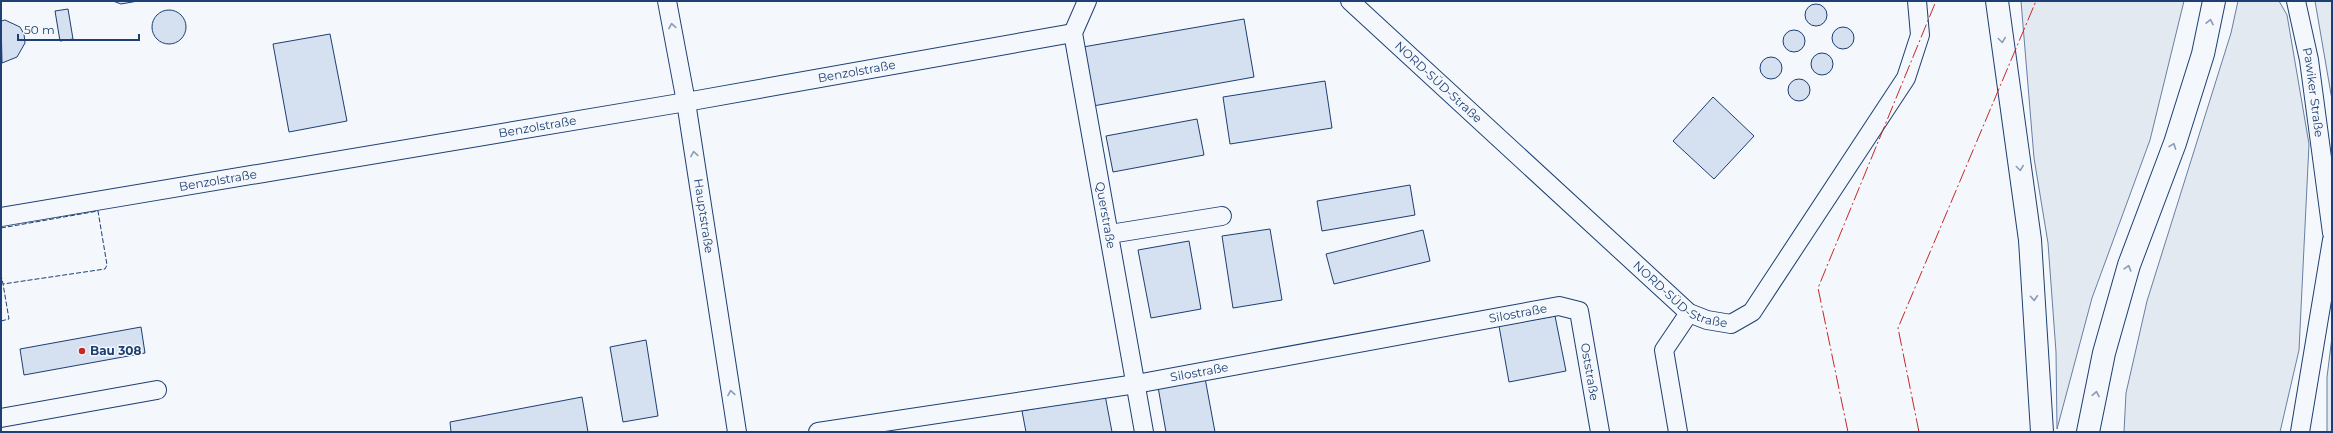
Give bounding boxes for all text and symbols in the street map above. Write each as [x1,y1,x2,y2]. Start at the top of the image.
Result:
scale bar [18,16,139,42]
one-way arrow [2205,18,2214,25]
text: 50 m [24,22,55,37]
one-way arrow [668,23,677,29]
one-way arrow [1997,37,2006,43]
street label: NORD-SÜD-Straße [1392,38,1485,126]
street label: Pawiker Straße [2299,46,2327,138]
street label: Benzolstraße [817,57,897,85]
street label: Benzolstraße [497,113,577,140]
one-way arrow [2169,143,2177,150]
one-way arrow [690,151,699,157]
one-way arrow [2015,165,2024,172]
street label: Benzolstraße [178,166,258,194]
street label: Hauptstraße [691,177,717,254]
street label: Querstraße [1093,181,1119,250]
street label: NORD-SÜD-Straße [1630,257,1729,330]
one-way arrow [2123,265,2132,272]
one-way arrow [2029,295,2038,301]
street label: Silostraße [1488,300,1548,326]
street label: Oststraße [1578,342,1602,402]
place label: Bau 308 [90,343,141,358]
marker: Bau 308 [77,346,87,356]
street label: Silostraße [1169,359,1230,385]
one-way arrow [727,390,736,397]
one-way arrow [2091,391,2099,397]

